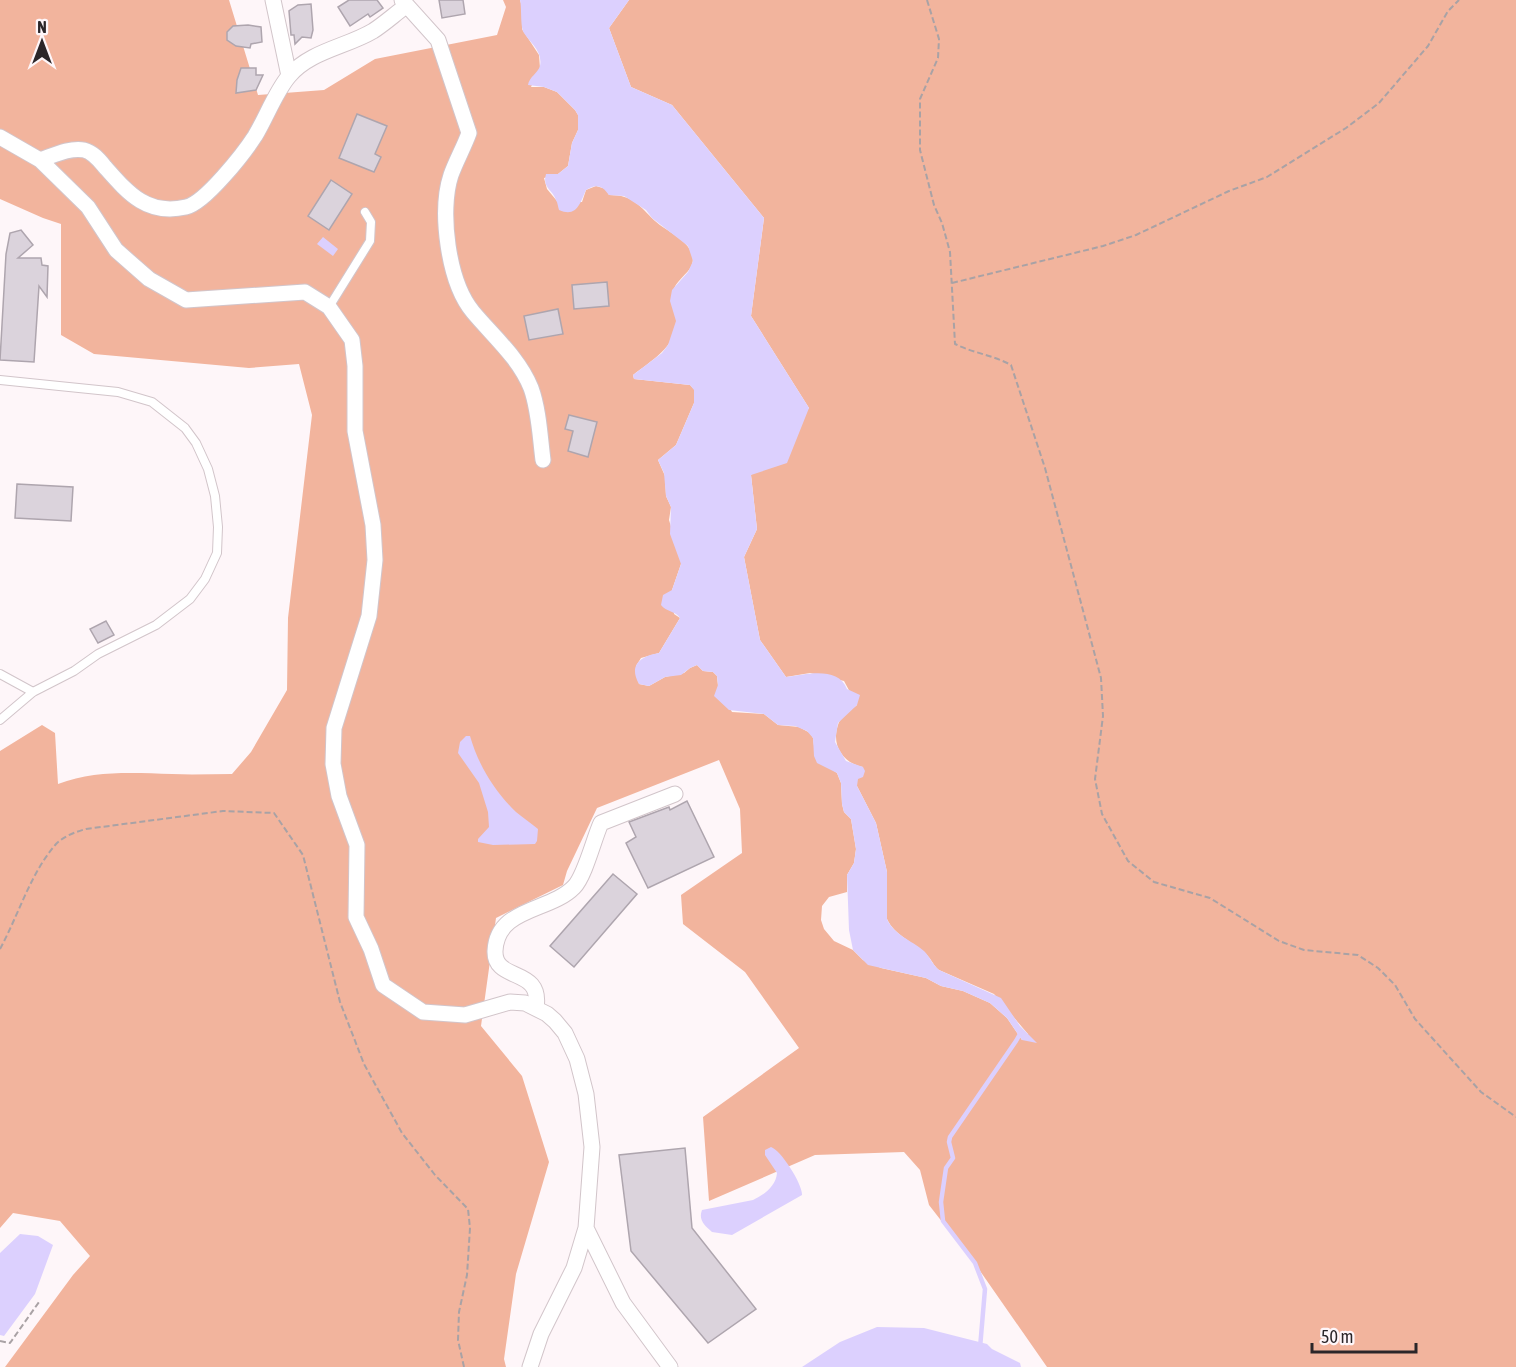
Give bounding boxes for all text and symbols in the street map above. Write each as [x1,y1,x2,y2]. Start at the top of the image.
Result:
north arrow [12,12,72,72]
text: N [37,18,47,36]
scale bar [1312,1316,1416,1354]
text: 50 m [1321,1326,1353,1347]

